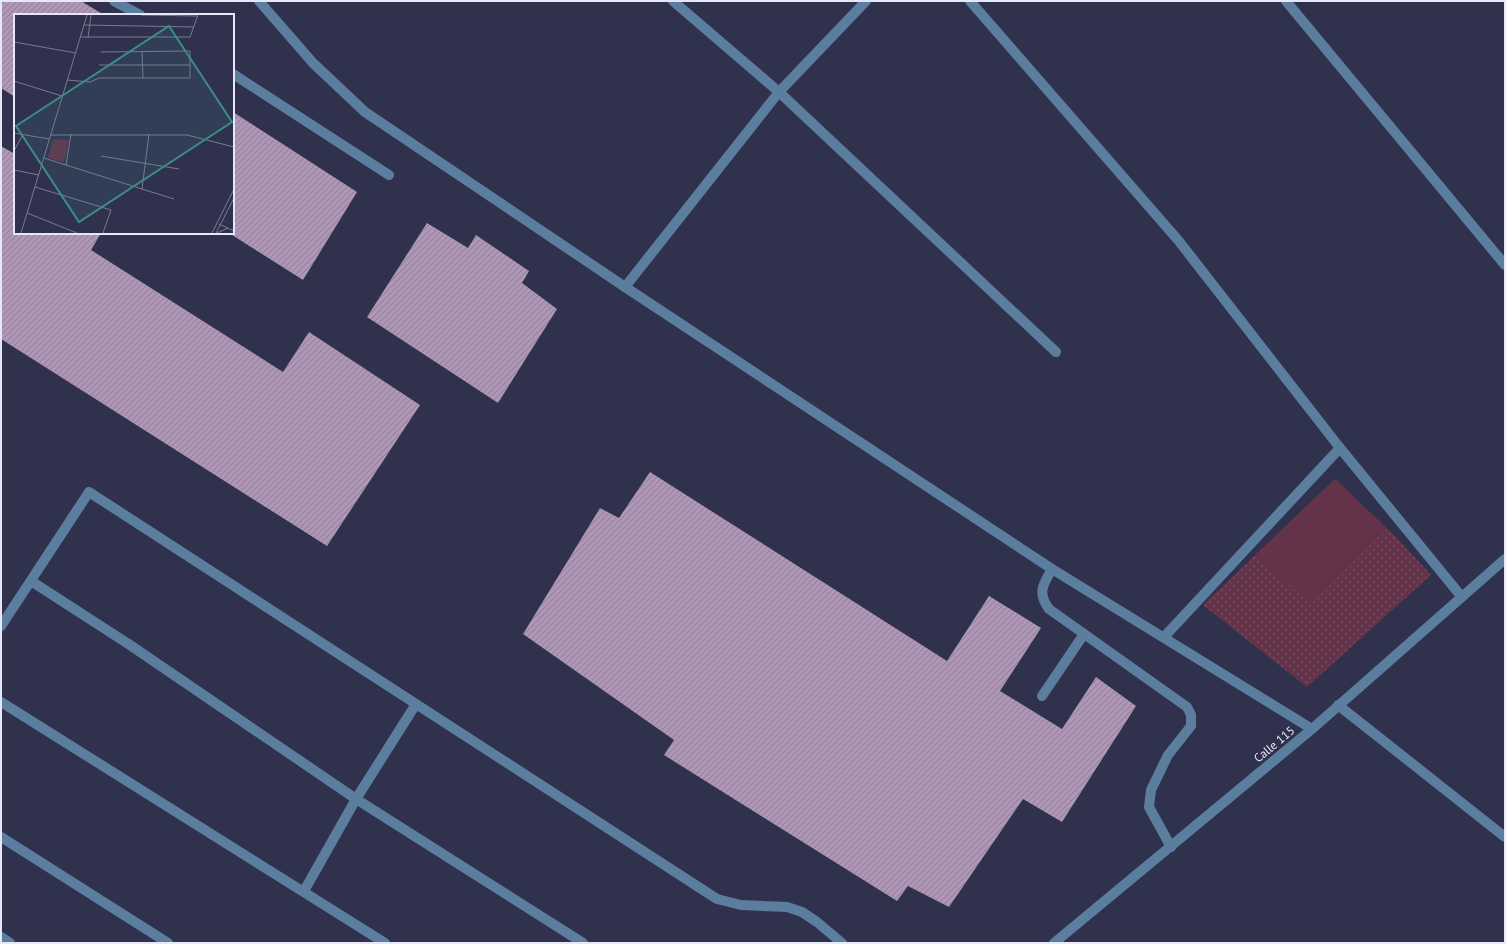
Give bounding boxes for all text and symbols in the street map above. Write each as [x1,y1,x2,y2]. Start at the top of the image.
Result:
inset map [14,14,234,234]
street label: Calle 115 [1251,723,1297,765]

